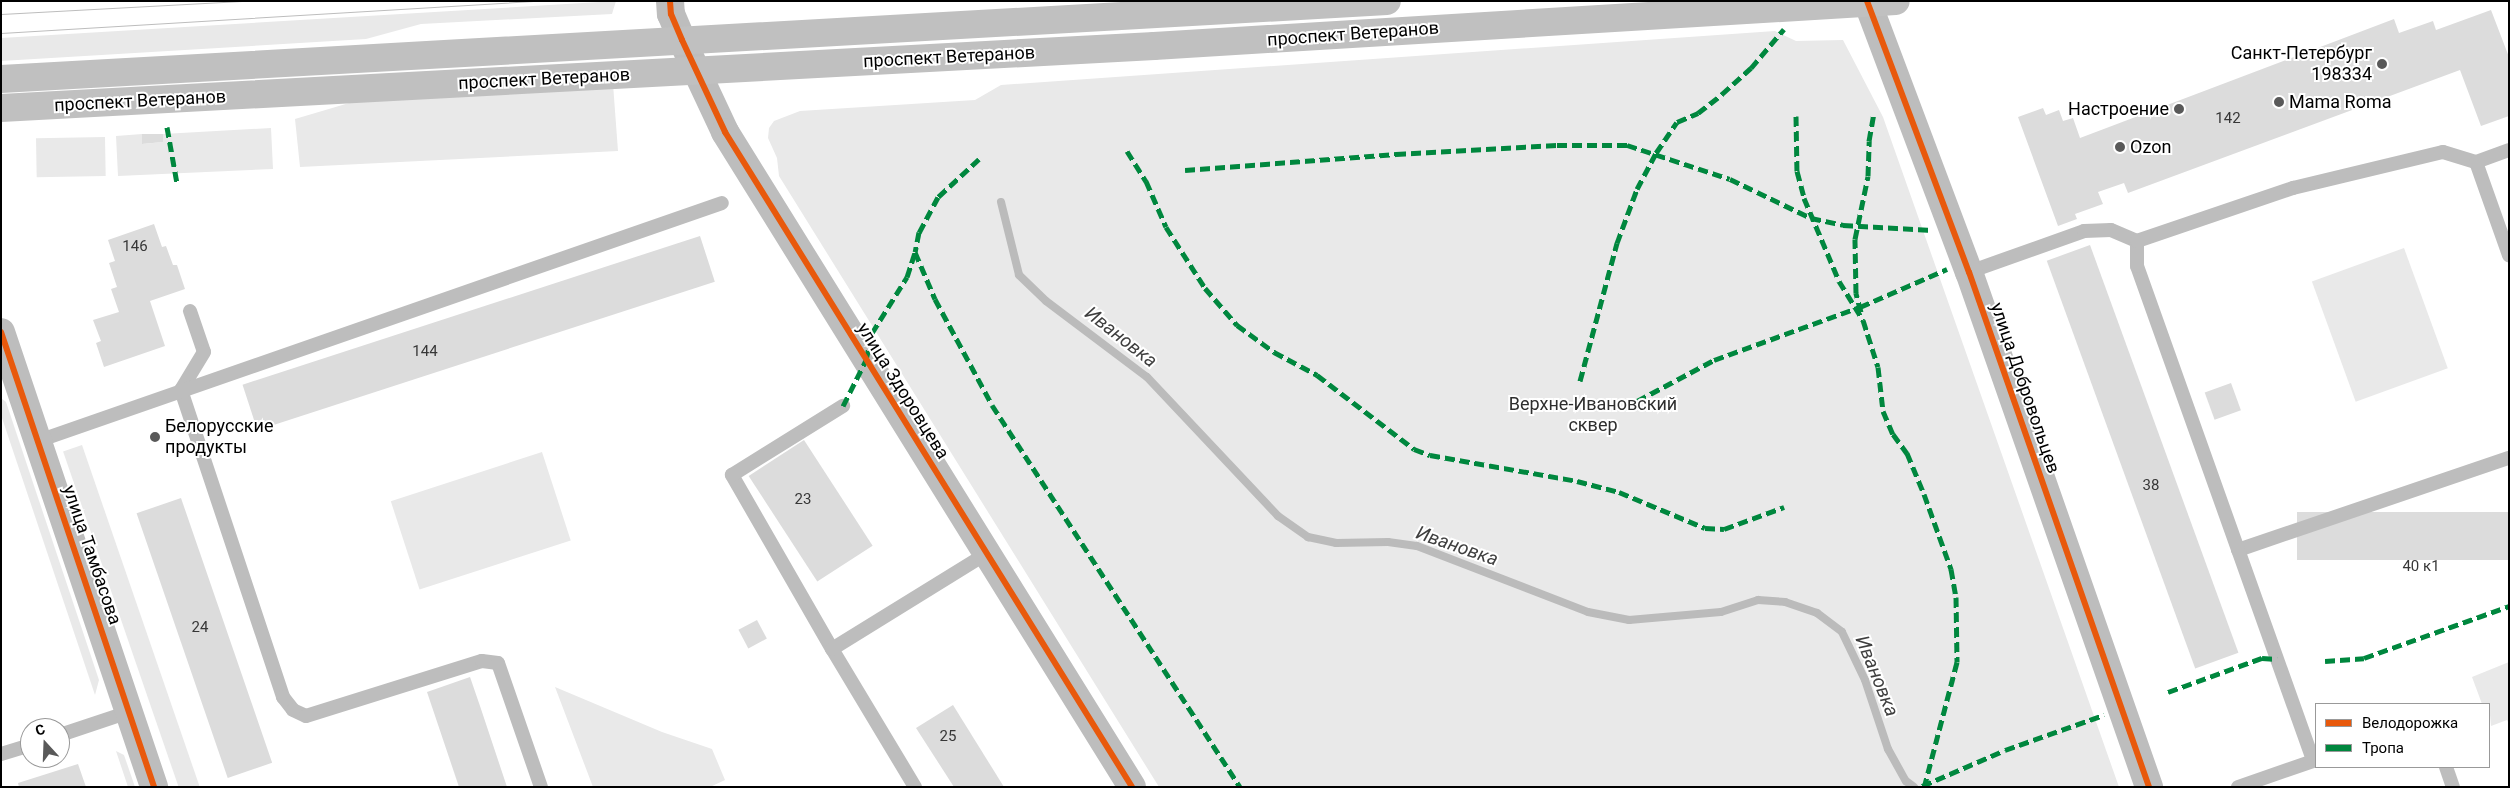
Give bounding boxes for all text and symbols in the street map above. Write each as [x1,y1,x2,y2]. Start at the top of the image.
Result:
street label: проспект Ветеранов [1266,17,1440,51]
street label: проспект Ветеранов [863,42,1035,72]
place label: Санкт-Петербург 198334 [2231,43,2372,86]
marker: Санкт-Петербург 198334 [2376,58,2388,70]
street label: проспект Ветеранов [458,64,630,94]
street label: проспект Ветеранов [54,86,226,116]
place label: Mama Roma [2289,91,2391,113]
marker: Mama Roma [2273,96,2285,108]
place label: Настроение [2068,98,2169,120]
marker: Настроение [2173,103,2185,115]
house number: 142 [2215,110,2241,128]
place label: Ozon [2130,136,2171,158]
marker: Ozon [2114,141,2126,153]
house number: 146 [122,238,148,256]
street label: улица Добровольцев [1986,300,2064,476]
water label: Ивановка [1080,302,1162,372]
street label: улица Здоровцева [852,319,954,463]
house number: 144 [412,343,438,361]
park label: Верхне-Ивановский сквер [1509,394,1677,436]
place label: Белорусские продукты [165,416,273,458]
marker: Белорусские продукты [149,431,161,443]
house number: 38 [2143,477,2159,495]
street label: улица Тамбасова [58,482,126,628]
house number: 23 [795,491,811,509]
water label: Ивановка [1413,521,1501,571]
house number: 40 к1 [2402,558,2440,576]
house number: 24 [192,619,208,637]
water label: Ивановка [1850,632,1904,720]
legend [2315,703,2490,768]
text: Велодорожка [2362,714,2458,732]
north arrow [20,718,70,768]
text: С [33,721,47,739]
house number: 25 [940,728,956,746]
text: Тропа [2362,739,2404,757]

